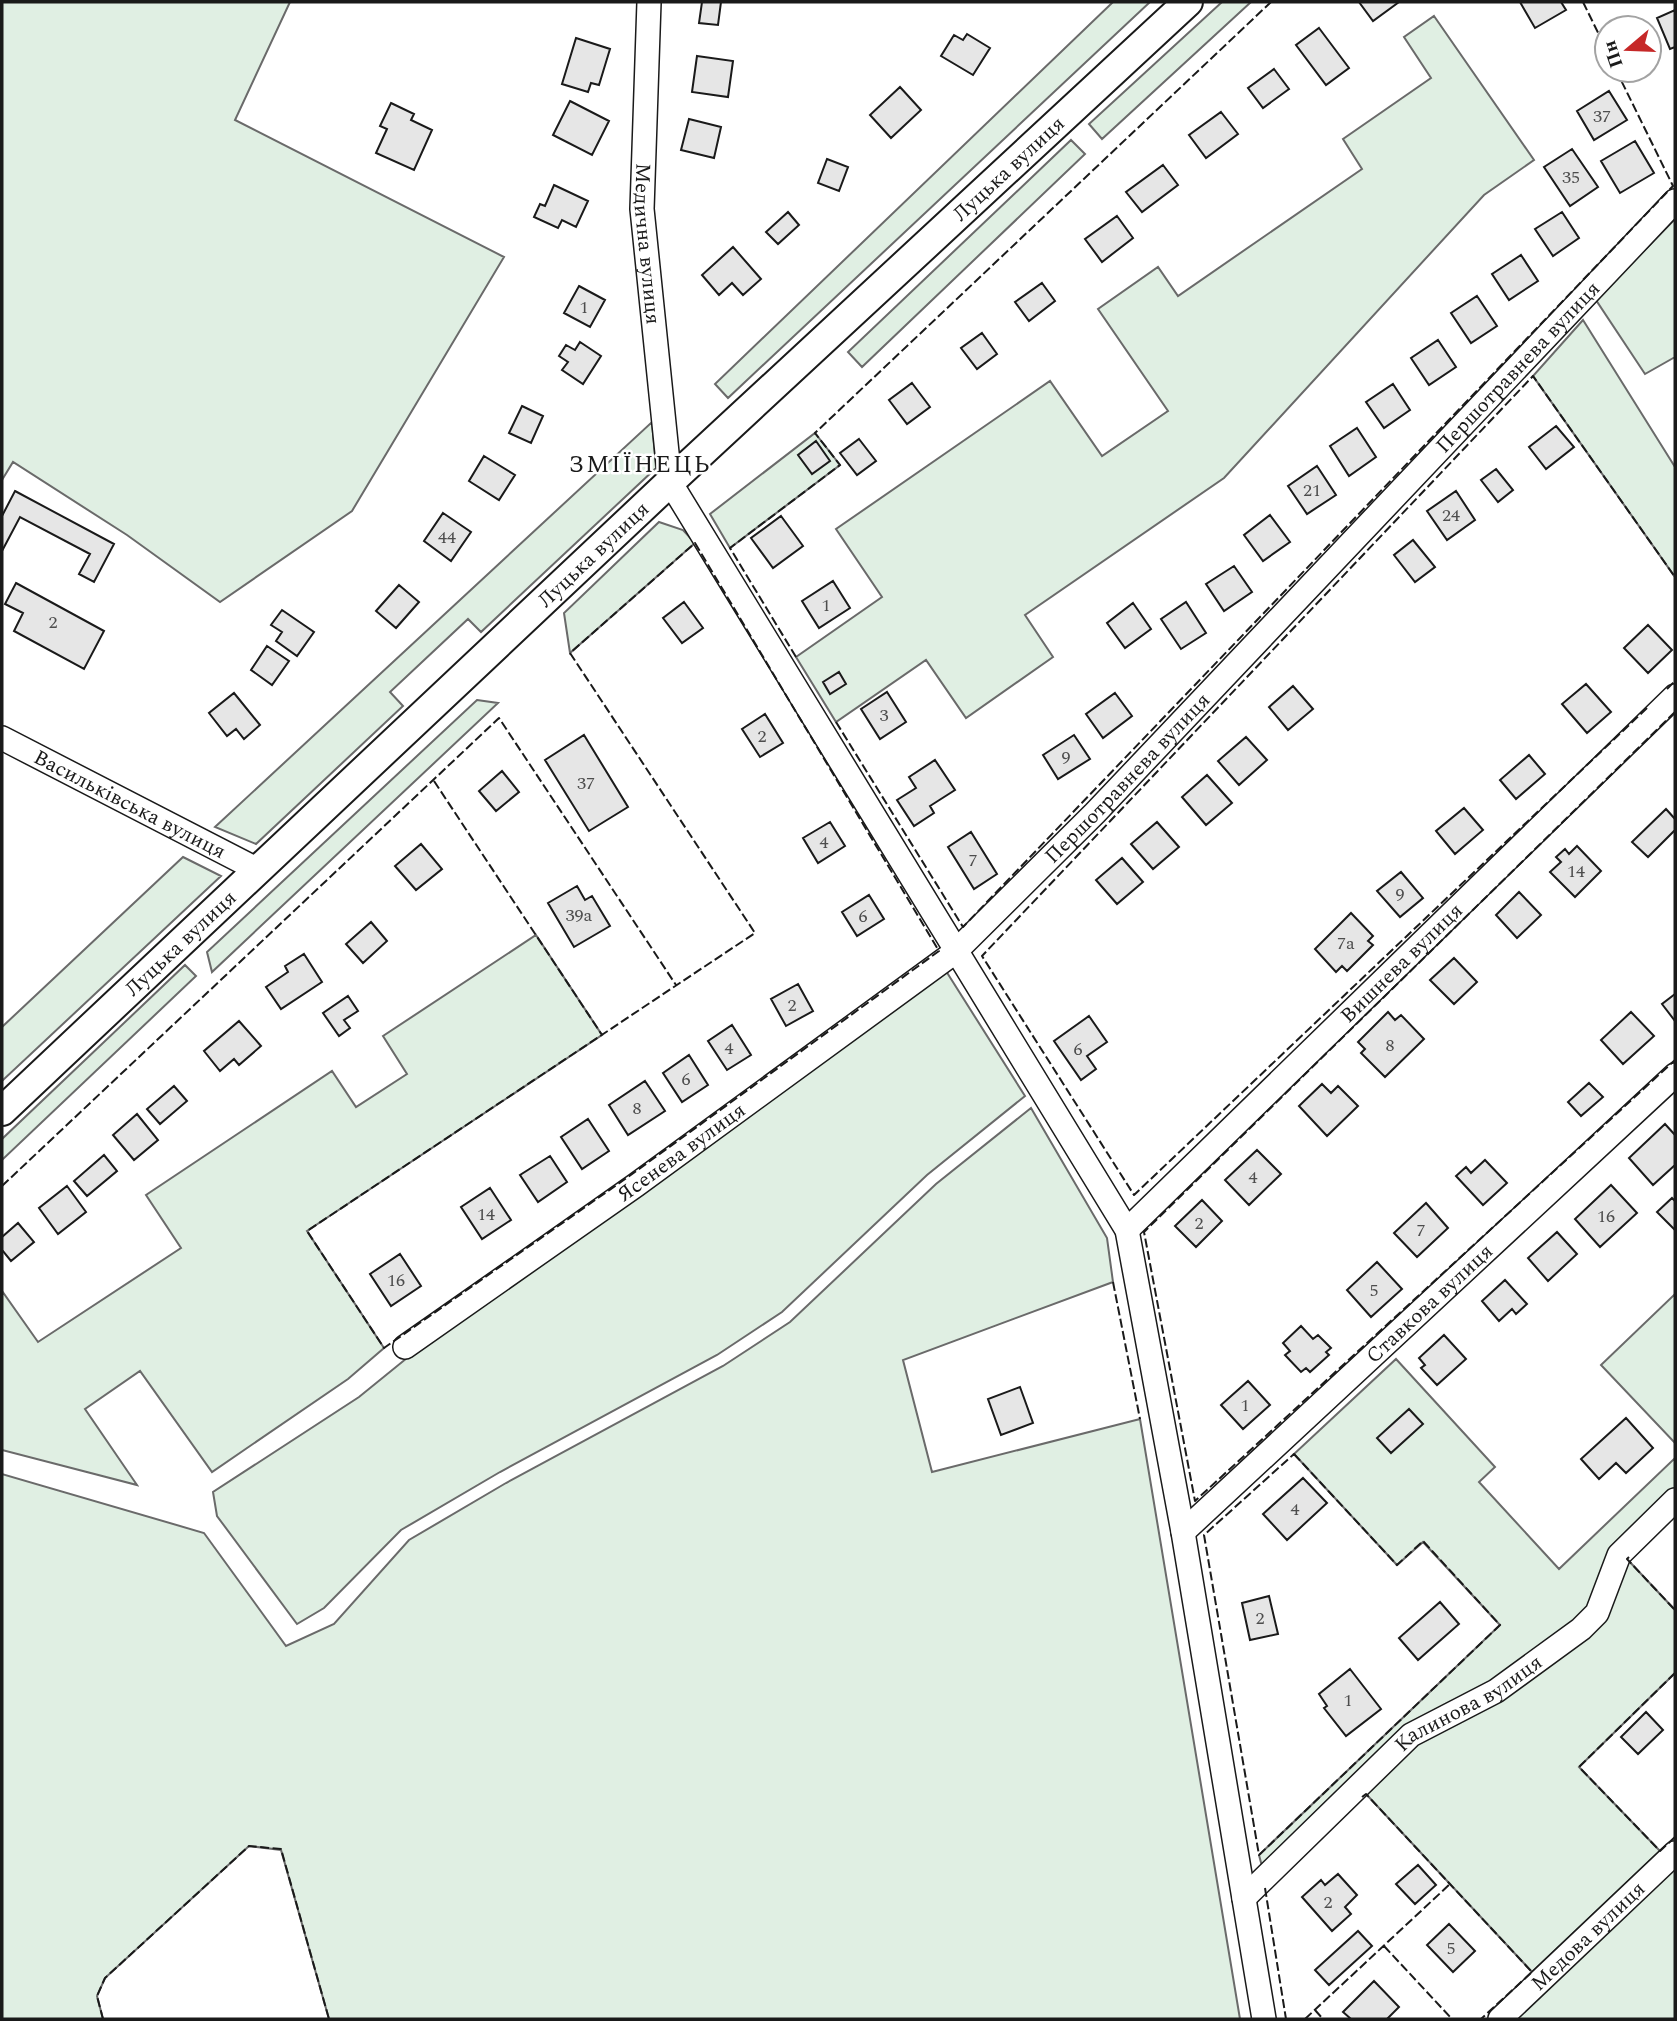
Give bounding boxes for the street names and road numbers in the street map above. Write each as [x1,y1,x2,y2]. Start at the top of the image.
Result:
street label: Луцька вулиця [946,109,1073,230]
street label: Медична вулиця [625,162,669,326]
street label: Першотравнева вулиця [1429,274,1608,461]
street label: Луцька вулиця [531,494,657,616]
street label: Першотравнева вулиця [1037,686,1218,872]
street label: Васильківська вулиця [28,742,231,868]
street label: Луцька вулиця [118,883,244,1005]
street label: Вишнева вулиця [1333,896,1471,1031]
street label: Ясенева вулиця [611,1095,753,1211]
street label: Ставкова вулиця [1359,1237,1501,1372]
street label: Калинова вулиця [1387,1647,1549,1760]
street label: Медова вулиця [1524,1874,1653,1999]

